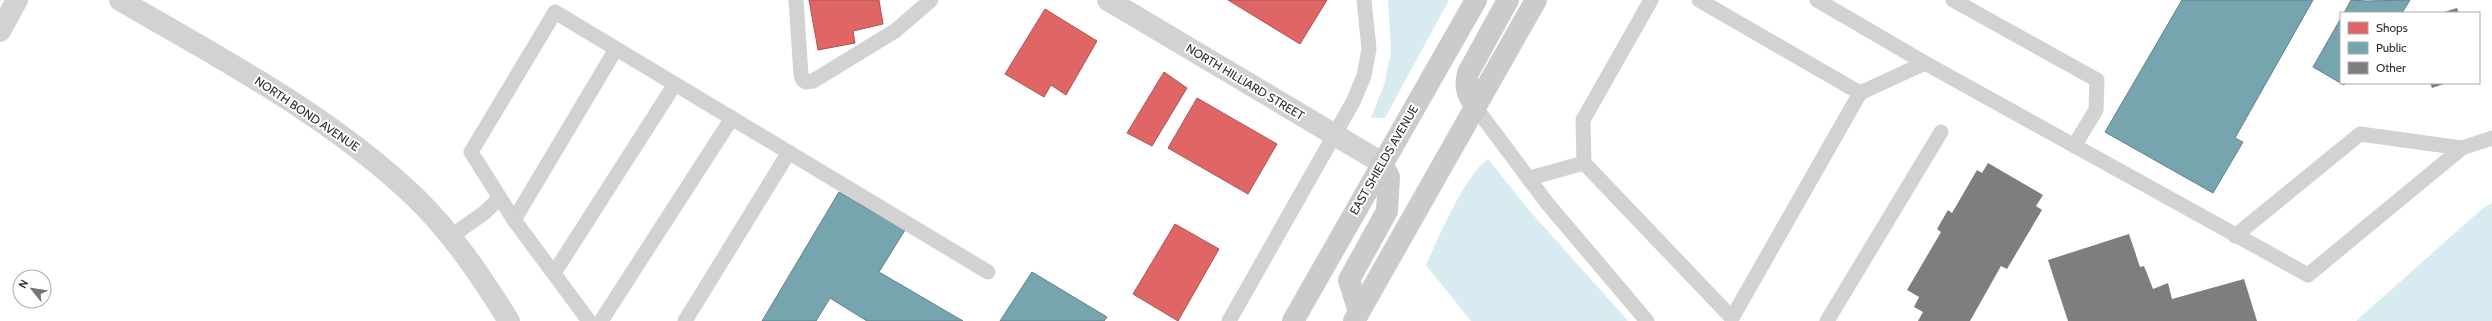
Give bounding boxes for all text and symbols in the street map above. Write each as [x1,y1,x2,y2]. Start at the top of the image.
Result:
legend [2340,12,2480,84]
text: Shops [2376,20,2408,35]
street label: NORTH HILLIARD STREET [1183,40,1308,123]
text: Public [2376,40,2407,55]
text: Other [2376,60,2406,75]
street label: NORTH BOND AVENUE [252,73,363,154]
street label: EAST SHIELDS AVENUE [1346,102,1421,217]
north arrow [12,269,52,309]
text: N [15,277,31,291]

